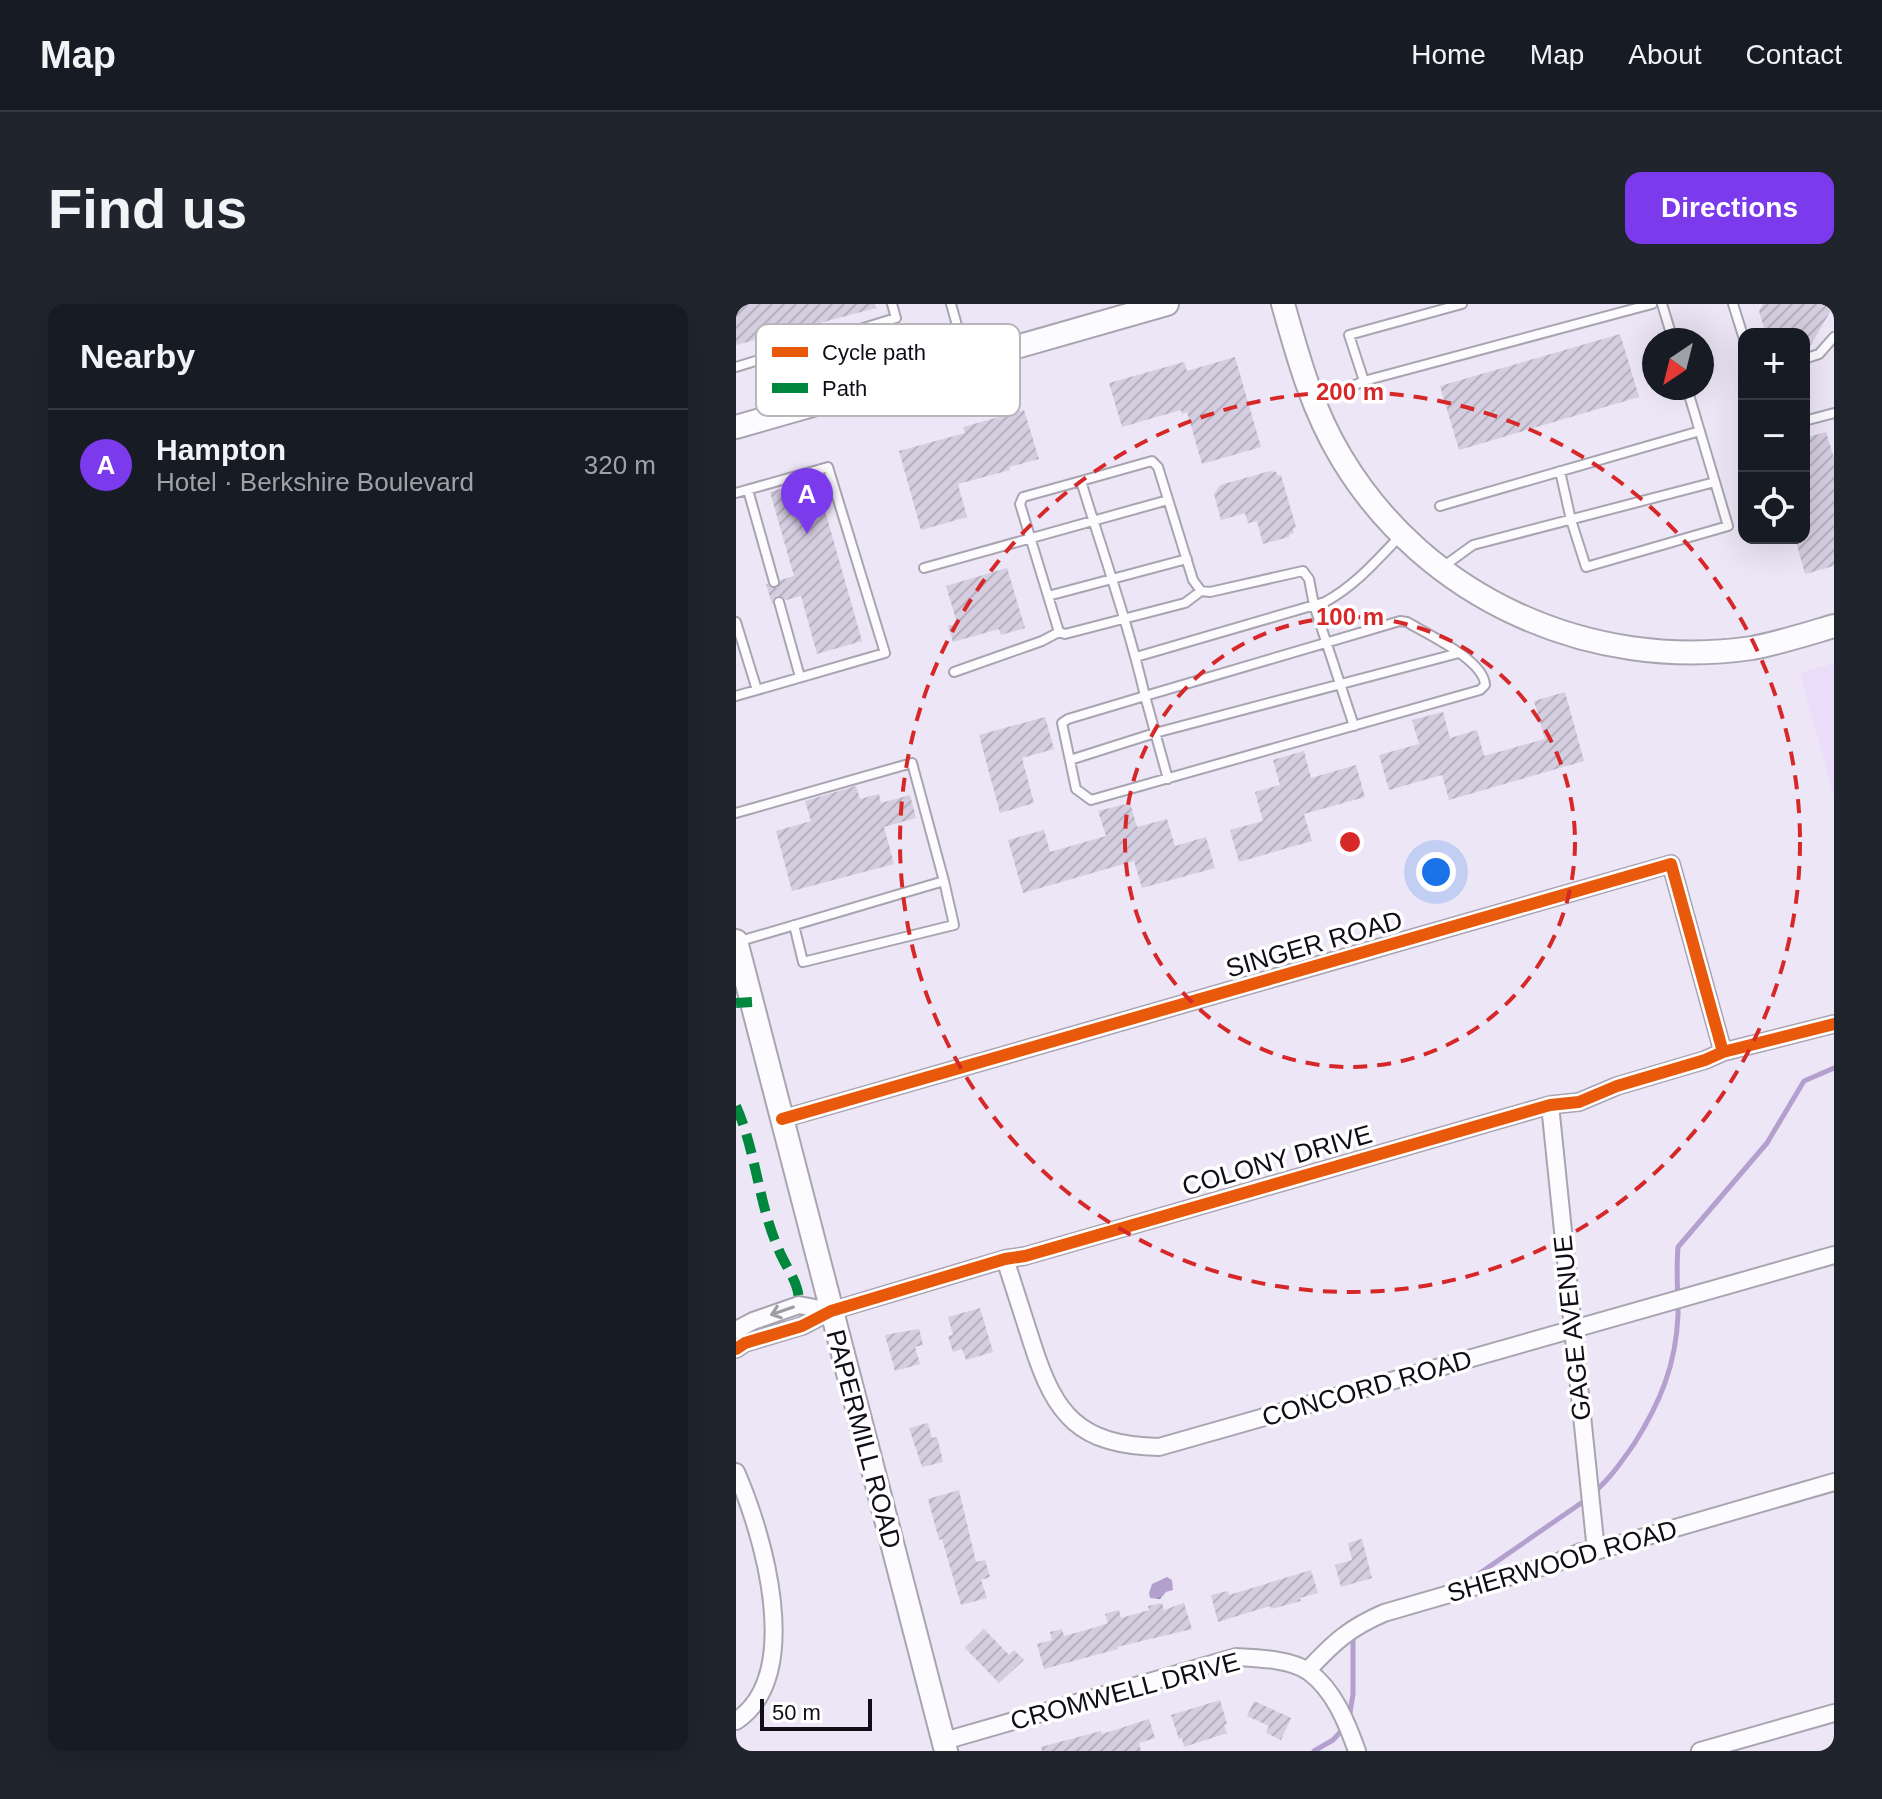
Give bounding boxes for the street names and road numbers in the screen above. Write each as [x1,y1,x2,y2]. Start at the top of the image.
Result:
street label: SINGER ROAD [1222,904,1406,984]
street label: COLONY DRIVE [1179,1119,1375,1201]
street label: GAGE AVENUE [1547,1234,1597,1422]
street label: PAPERMILL ROAD [820,1326,908,1552]
street label: CONCORD ROAD [1259,1344,1475,1432]
street label: SHERWOOD ROAD [1444,1514,1680,1608]
street label: CROMWELL DRIVE [1007,1646,1243,1736]

